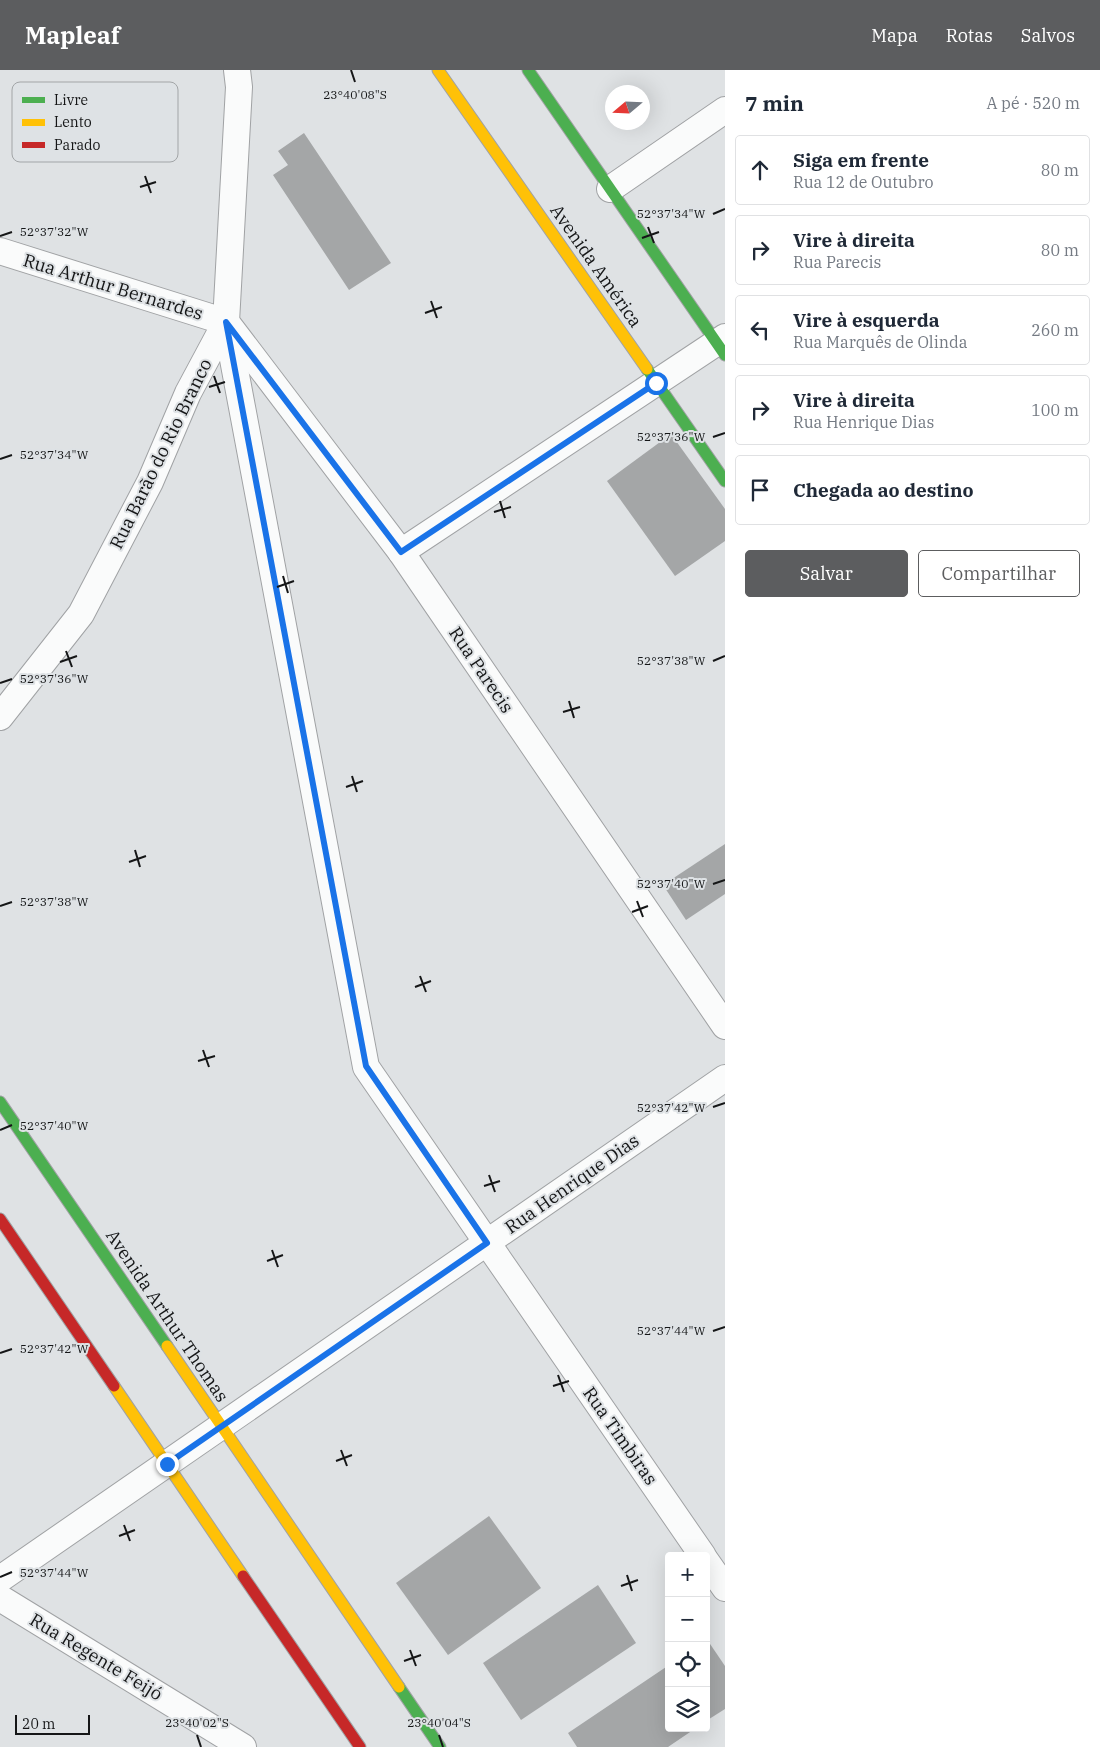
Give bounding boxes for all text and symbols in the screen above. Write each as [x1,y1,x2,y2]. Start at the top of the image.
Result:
text: Mapleaf [25,19,120,51]
text: Mapa [871,24,918,47]
text: Rotas [946,24,993,47]
text: Salvos [1021,24,1075,47]
legend [12,82,178,162]
north arrow [605,85,650,130]
text: 23°40'08"S [323,87,387,102]
text: 7 min [745,89,804,117]
text: Livre [54,91,88,109]
text: A pé · 520 m [986,93,1080,113]
text: Lento [54,113,92,131]
text: Parado [54,136,101,154]
text: Siga em frente [793,148,929,172]
icon: ahead [746,156,774,184]
text: 80 m [1041,160,1079,180]
text: Rua 12 de Outubro [793,172,934,192]
street label: Avenida América [545,200,647,332]
text: 52°37'34"W [637,206,706,221]
text: 52°37'32"W [20,224,89,239]
text: Vire à direita [793,228,915,252]
icon: right [746,236,774,264]
text: 80 m [1041,240,1079,260]
street label: Rua Arthur Bernardes [20,248,206,325]
text: Rua Parecis [793,252,881,272]
text: Vire à esquerda [793,308,940,332]
icon: left [746,316,774,344]
text: 260 m [1031,320,1079,340]
text: Rua Marquês de Olinda [793,332,967,352]
street label: Rua Barão do Rio Branco [104,355,217,553]
route start [645,372,668,395]
text: Vire à direita [793,388,915,412]
icon: right [746,396,774,424]
text: 100 m [1031,400,1079,420]
text: Rua Henrique Dias [793,412,934,432]
text: 52°37'36"W [637,429,706,444]
text: 52°37'34"W [20,447,89,462]
icon: arrive [746,476,774,504]
text: Chegada ao destino [793,478,974,502]
button: Salvar [745,550,908,597]
button: Compartilhar [918,550,1080,597]
street label: Rua Parecis [444,622,519,717]
text: 52°37'38"W [637,653,706,668]
text: 52°37'36"W [20,671,89,686]
text: 52°37'40"W [637,876,706,891]
text: 52°37'38"W [20,894,89,909]
text: 52°37'42"W [637,1100,706,1115]
text: 52°37'40"W [20,1118,89,1133]
street label: Rua Henrique Dias [500,1129,643,1239]
street label: Avenida Arthur Thomas [101,1225,234,1406]
text: 52°37'44"W [637,1323,706,1338]
text: 52°37'42"W [20,1341,89,1356]
street label: Rua Timbiras [578,1382,663,1489]
route end [156,1453,179,1476]
map controls [665,1552,710,1732]
button: + [665,1552,710,1597]
text: 52°37'44"W [20,1565,89,1580]
button: − [665,1597,710,1642]
street label: Rua Regente Feijó [26,1608,167,1705]
button: locate [665,1642,710,1687]
button: layers [665,1687,710,1732]
scale bar [15,1712,90,1735]
text: 20 m [22,1715,55,1733]
text: 23°40'02"S [165,1715,229,1730]
text: 23°40'04"S [407,1715,471,1730]

